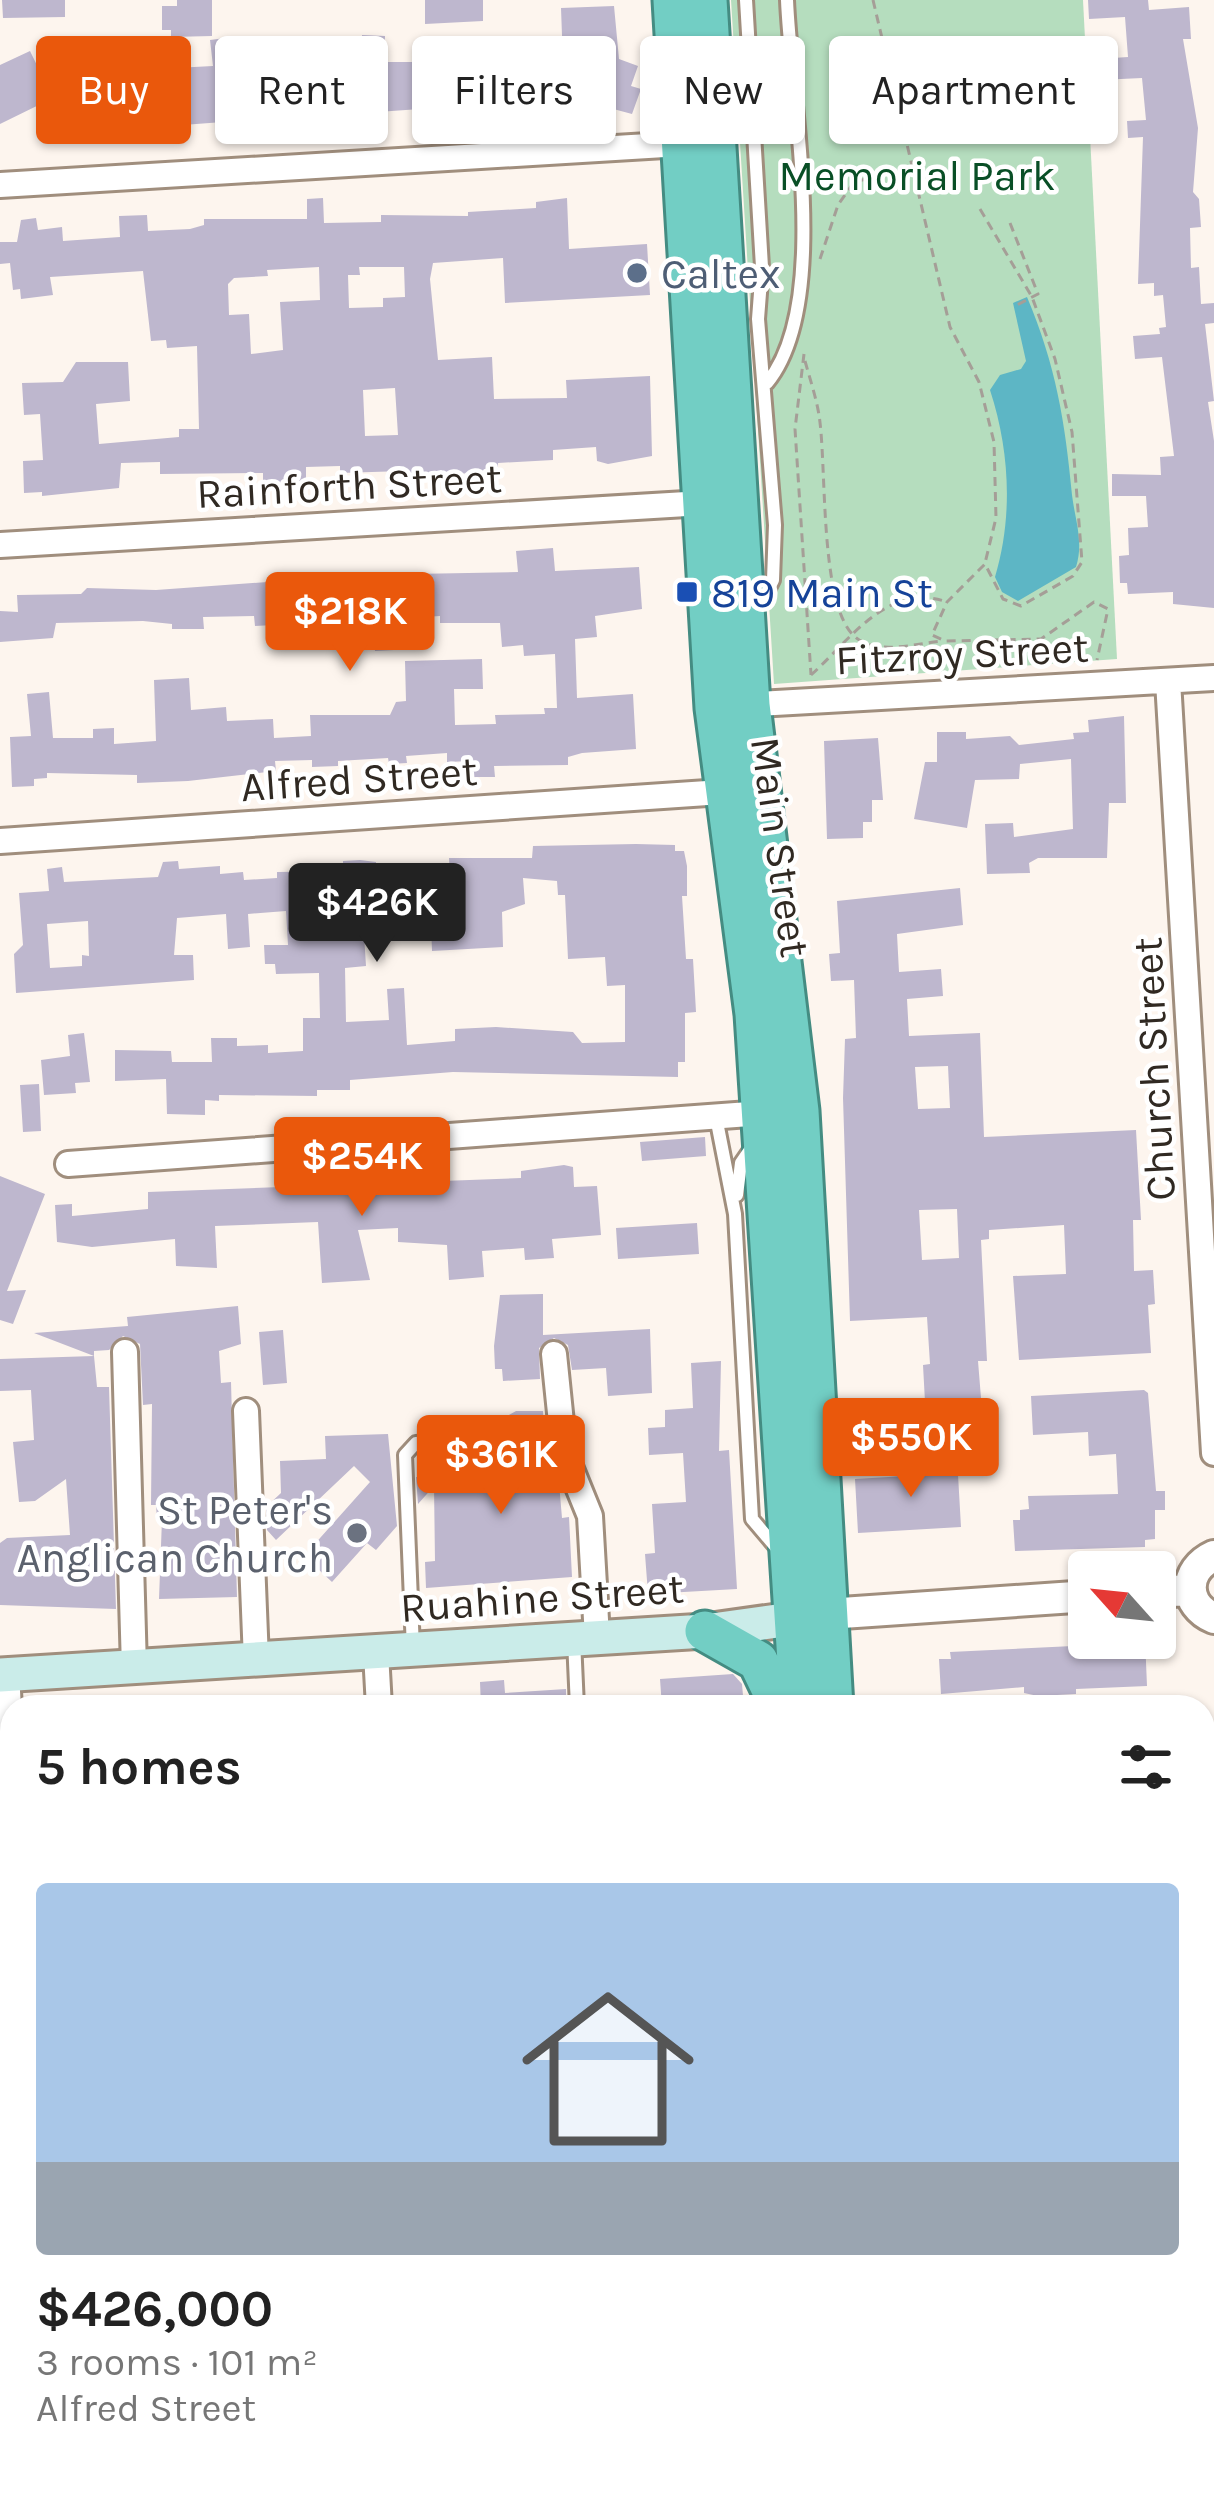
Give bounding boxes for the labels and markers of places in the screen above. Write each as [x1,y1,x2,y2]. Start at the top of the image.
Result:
place label: Caltex [661,249,780,299]
marker: Caltex [624,260,650,286]
place label: 819 Main St [711,568,933,618]
pin: $218K [266,572,434,674]
marker: 819 Main St [674,579,700,605]
pin: $426K [293,863,461,965]
pin: $254K [278,1117,446,1219]
pin: $550K [827,1398,995,1500]
pin: $361K [417,1415,585,1517]
place label: St Peter's Anglican Church [17,1485,333,1583]
marker: St Peter's Anglican Church [344,1520,370,1546]

